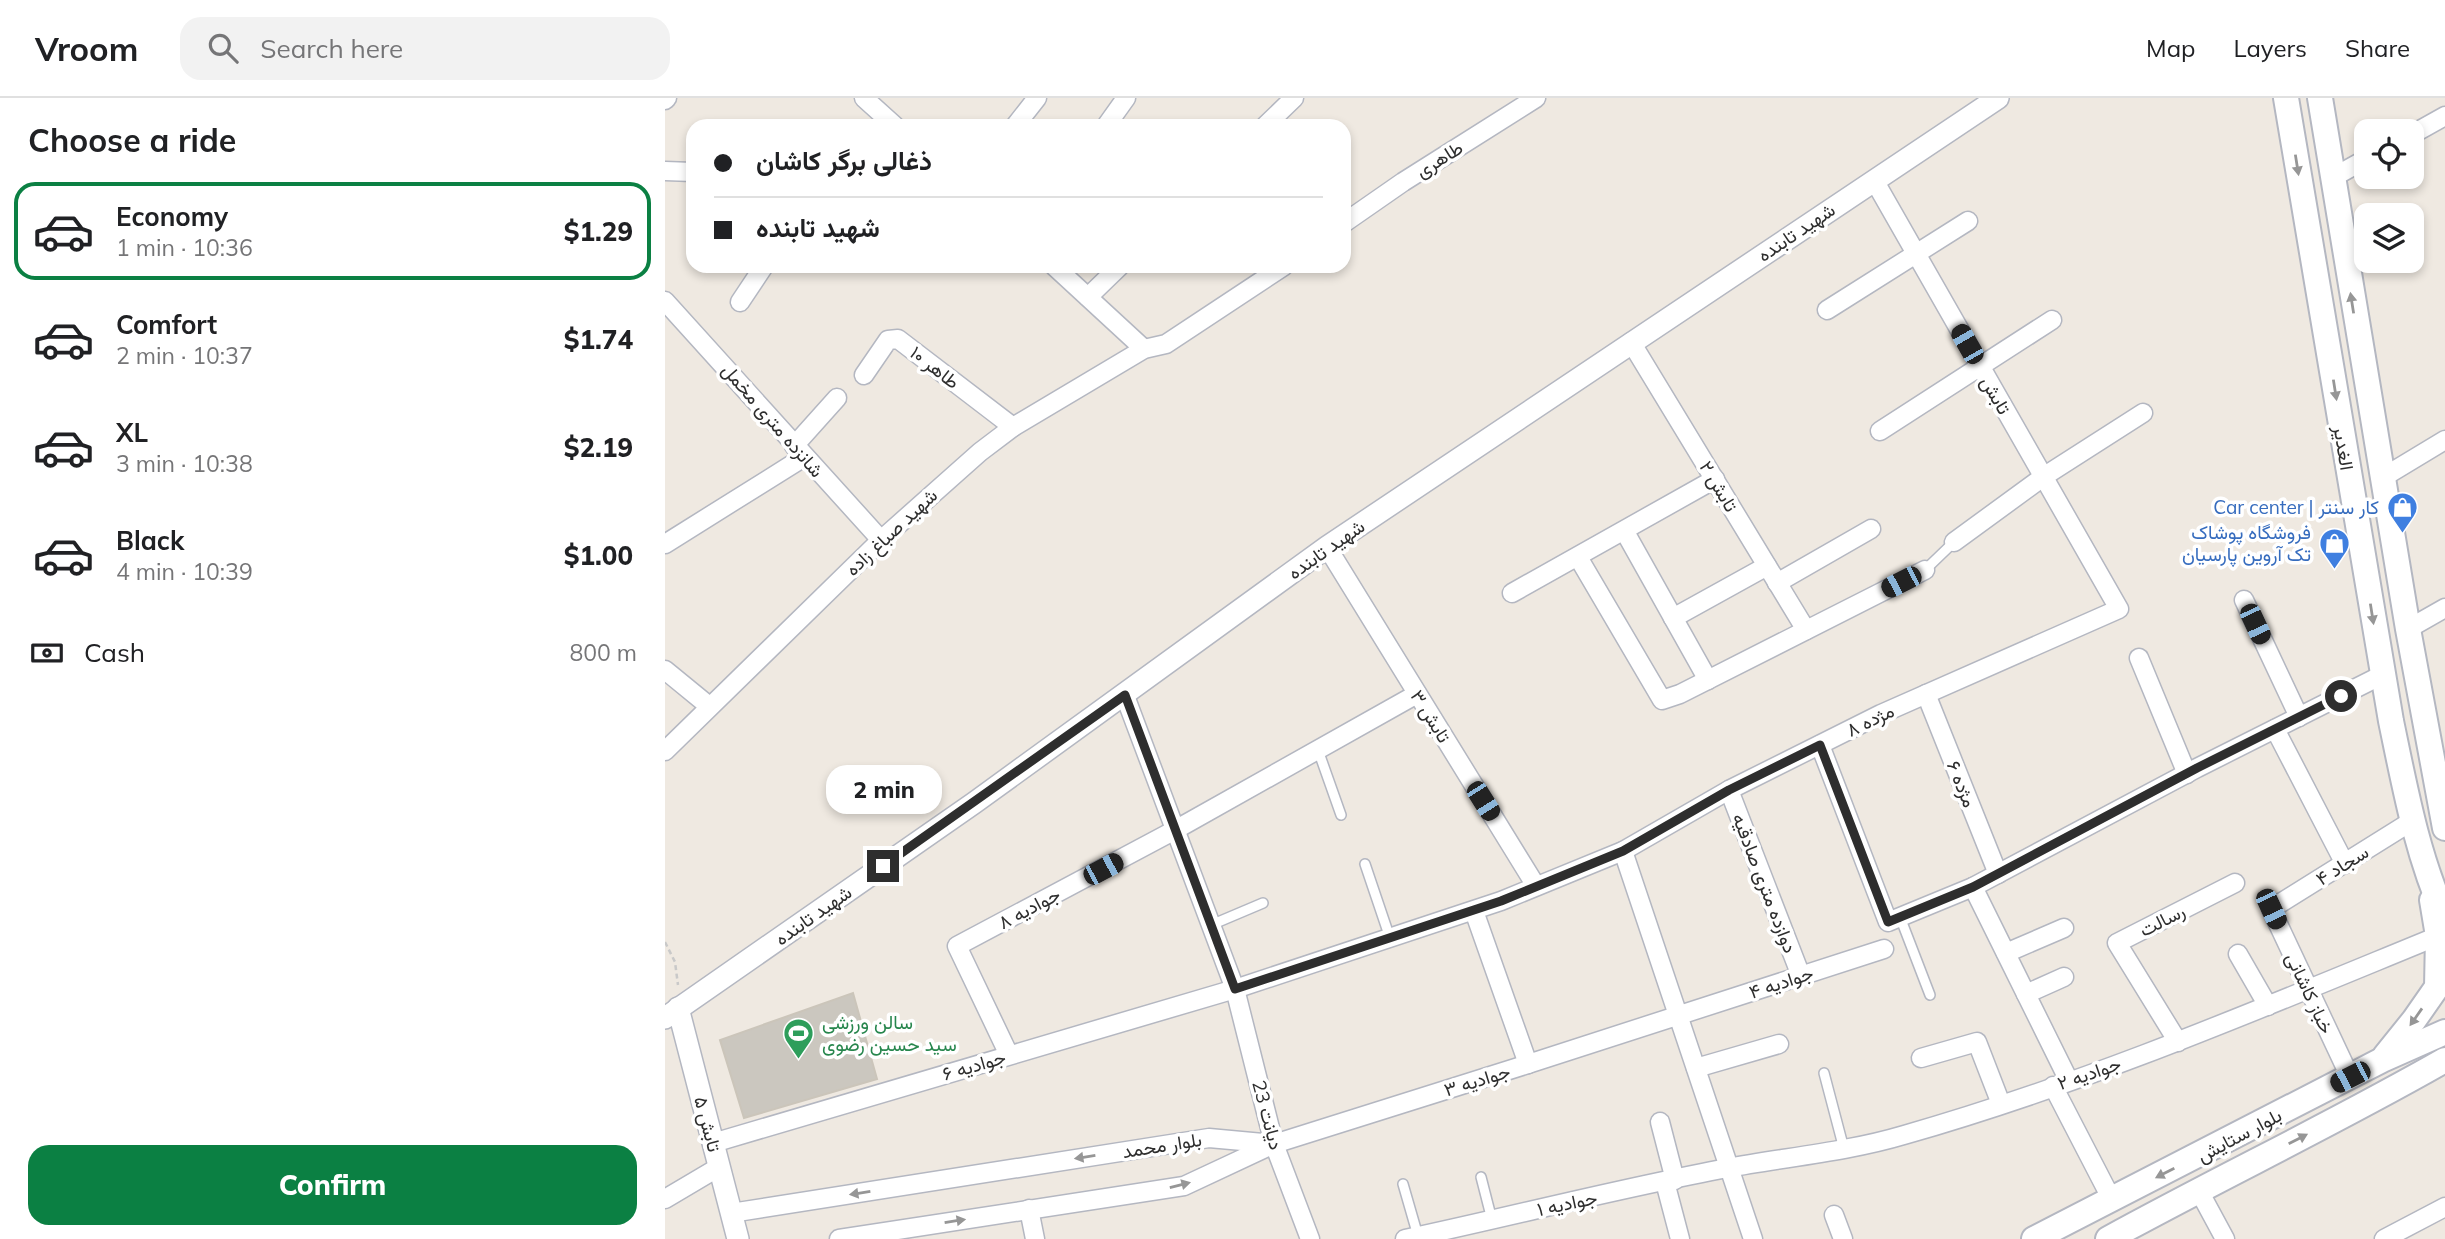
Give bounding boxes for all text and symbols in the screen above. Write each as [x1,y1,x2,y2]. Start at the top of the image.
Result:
search box [180,17,670,80]
text: Vroom [35,28,138,69]
icon: search [204,29,242,67]
text: Search here [260,32,403,65]
text: Map [2146,33,2195,63]
text: Layers [2233,33,2307,63]
text: Share [2345,33,2410,63]
map controls [2354,119,2424,273]
button: locate [2354,119,2424,189]
text: Choose a ride [28,120,236,160]
street label: طاهری [1411,135,1467,183]
text: ذغالی برگر کاشان [756,144,932,177]
one-way arrow [2292,154,2303,176]
street label: شهید تابنده [1753,197,1839,267]
icon: car [32,200,95,263]
text: Economy [116,200,228,233]
button: layers [2354,203,2424,273]
text: شهید تابنده [756,211,880,244]
text: $1.29 [564,215,633,248]
text: 1 min · 10:36 [116,233,253,262]
one-way arrow [2346,292,2357,314]
icon: car [32,308,95,371]
text: Comfort [116,308,217,341]
car [1948,321,1987,367]
text: $1.74 [564,323,633,356]
street label: طاهر ۱۰ [905,340,965,394]
text: 2 min · 10:37 [116,341,253,370]
street label: شانزده متری مخمل [717,358,829,482]
street label: تابش [1976,372,2016,418]
one-way arrow [2330,379,2341,401]
icon: car [32,416,95,479]
text: XL [116,416,148,449]
street label: الغدیر [2328,423,2359,472]
text: $2.19 [564,431,633,464]
text: 3 min · 10:38 [116,449,253,478]
street label: تابش ۲ [1694,456,1744,516]
street label: شهید صباغ زاده [840,483,943,581]
shop icon: Car center | کار سنتر [2385,490,2419,534]
place label: Car center | کار سنتر [2213,495,2379,519]
street label: شهید تابنده [1283,514,1369,584]
place label: فروشگاه پوشاک تک آروین پارسیان [2182,520,2311,568]
icon: car [32,524,95,587]
text: Black [116,524,184,557]
shop icon: فروشگاه پوشاک تک آروین پارسیان [2317,526,2351,570]
text: $1.00 [564,539,633,572]
text: 4 min · 10:39 [116,557,253,586]
car [1878,563,1925,601]
car [2237,601,2274,647]
one-way arrow [2367,603,2378,625]
icon: cash [28,634,66,672]
text: Cash [84,636,145,669]
text: 800 m [569,638,637,667]
route start [2325,680,2357,712]
street label: تابش ۳ [1405,685,1457,747]
street label: مژده ۸ [1842,698,1898,742]
street label: مژده ۶ [1942,757,1982,811]
callout: 2 min [825,764,941,814]
text: 2 min [853,775,915,804]
car [1463,778,1504,824]
street label: دوازده متری صادقیه [1727,810,1803,956]
street label: سجاد ۴ [2311,839,2373,890]
route end [867,850,899,882]
car [1080,850,1127,888]
street label: شهید تابنده [770,880,856,950]
street label: جوادیه ۸ [994,882,1064,934]
car [2253,886,2290,932]
street label: رسالت [2135,898,2189,942]
street label: خباز کاشانی [2281,949,2339,1037]
street label: جوادیه ۴ [1746,960,1816,1004]
one-way arrow [2409,1008,2423,1026]
place label: سالن ورزشی سید حسین رضوی [822,1010,957,1056]
sports icon: سالن ورزشی سید حسین رضوی [782,1016,816,1060]
street label: جوادیه ۶ [940,1045,1008,1085]
street label: جوادیه ۲ [2054,1051,2124,1095]
car [2327,1058,2374,1096]
street label: جوادیه ۳ [1441,1059,1513,1101]
street label: دیانت 23 [1247,1078,1289,1152]
street label: تابش ۵ [689,1094,727,1154]
street label: بلوار ستایش [2192,1103,2286,1167]
street label: بلوار محمد [1121,1127,1203,1163]
one-way arrow [2288,1133,2308,1144]
button: Confirm [28,1145,637,1225]
one-way arrow [1074,1152,1096,1163]
one-way arrow [2155,1166,2175,1178]
one-way arrow [1169,1179,1191,1190]
street label: جوادیه ۱ [1535,1185,1599,1221]
one-way arrow [849,1187,871,1198]
one-way arrow [944,1215,966,1226]

